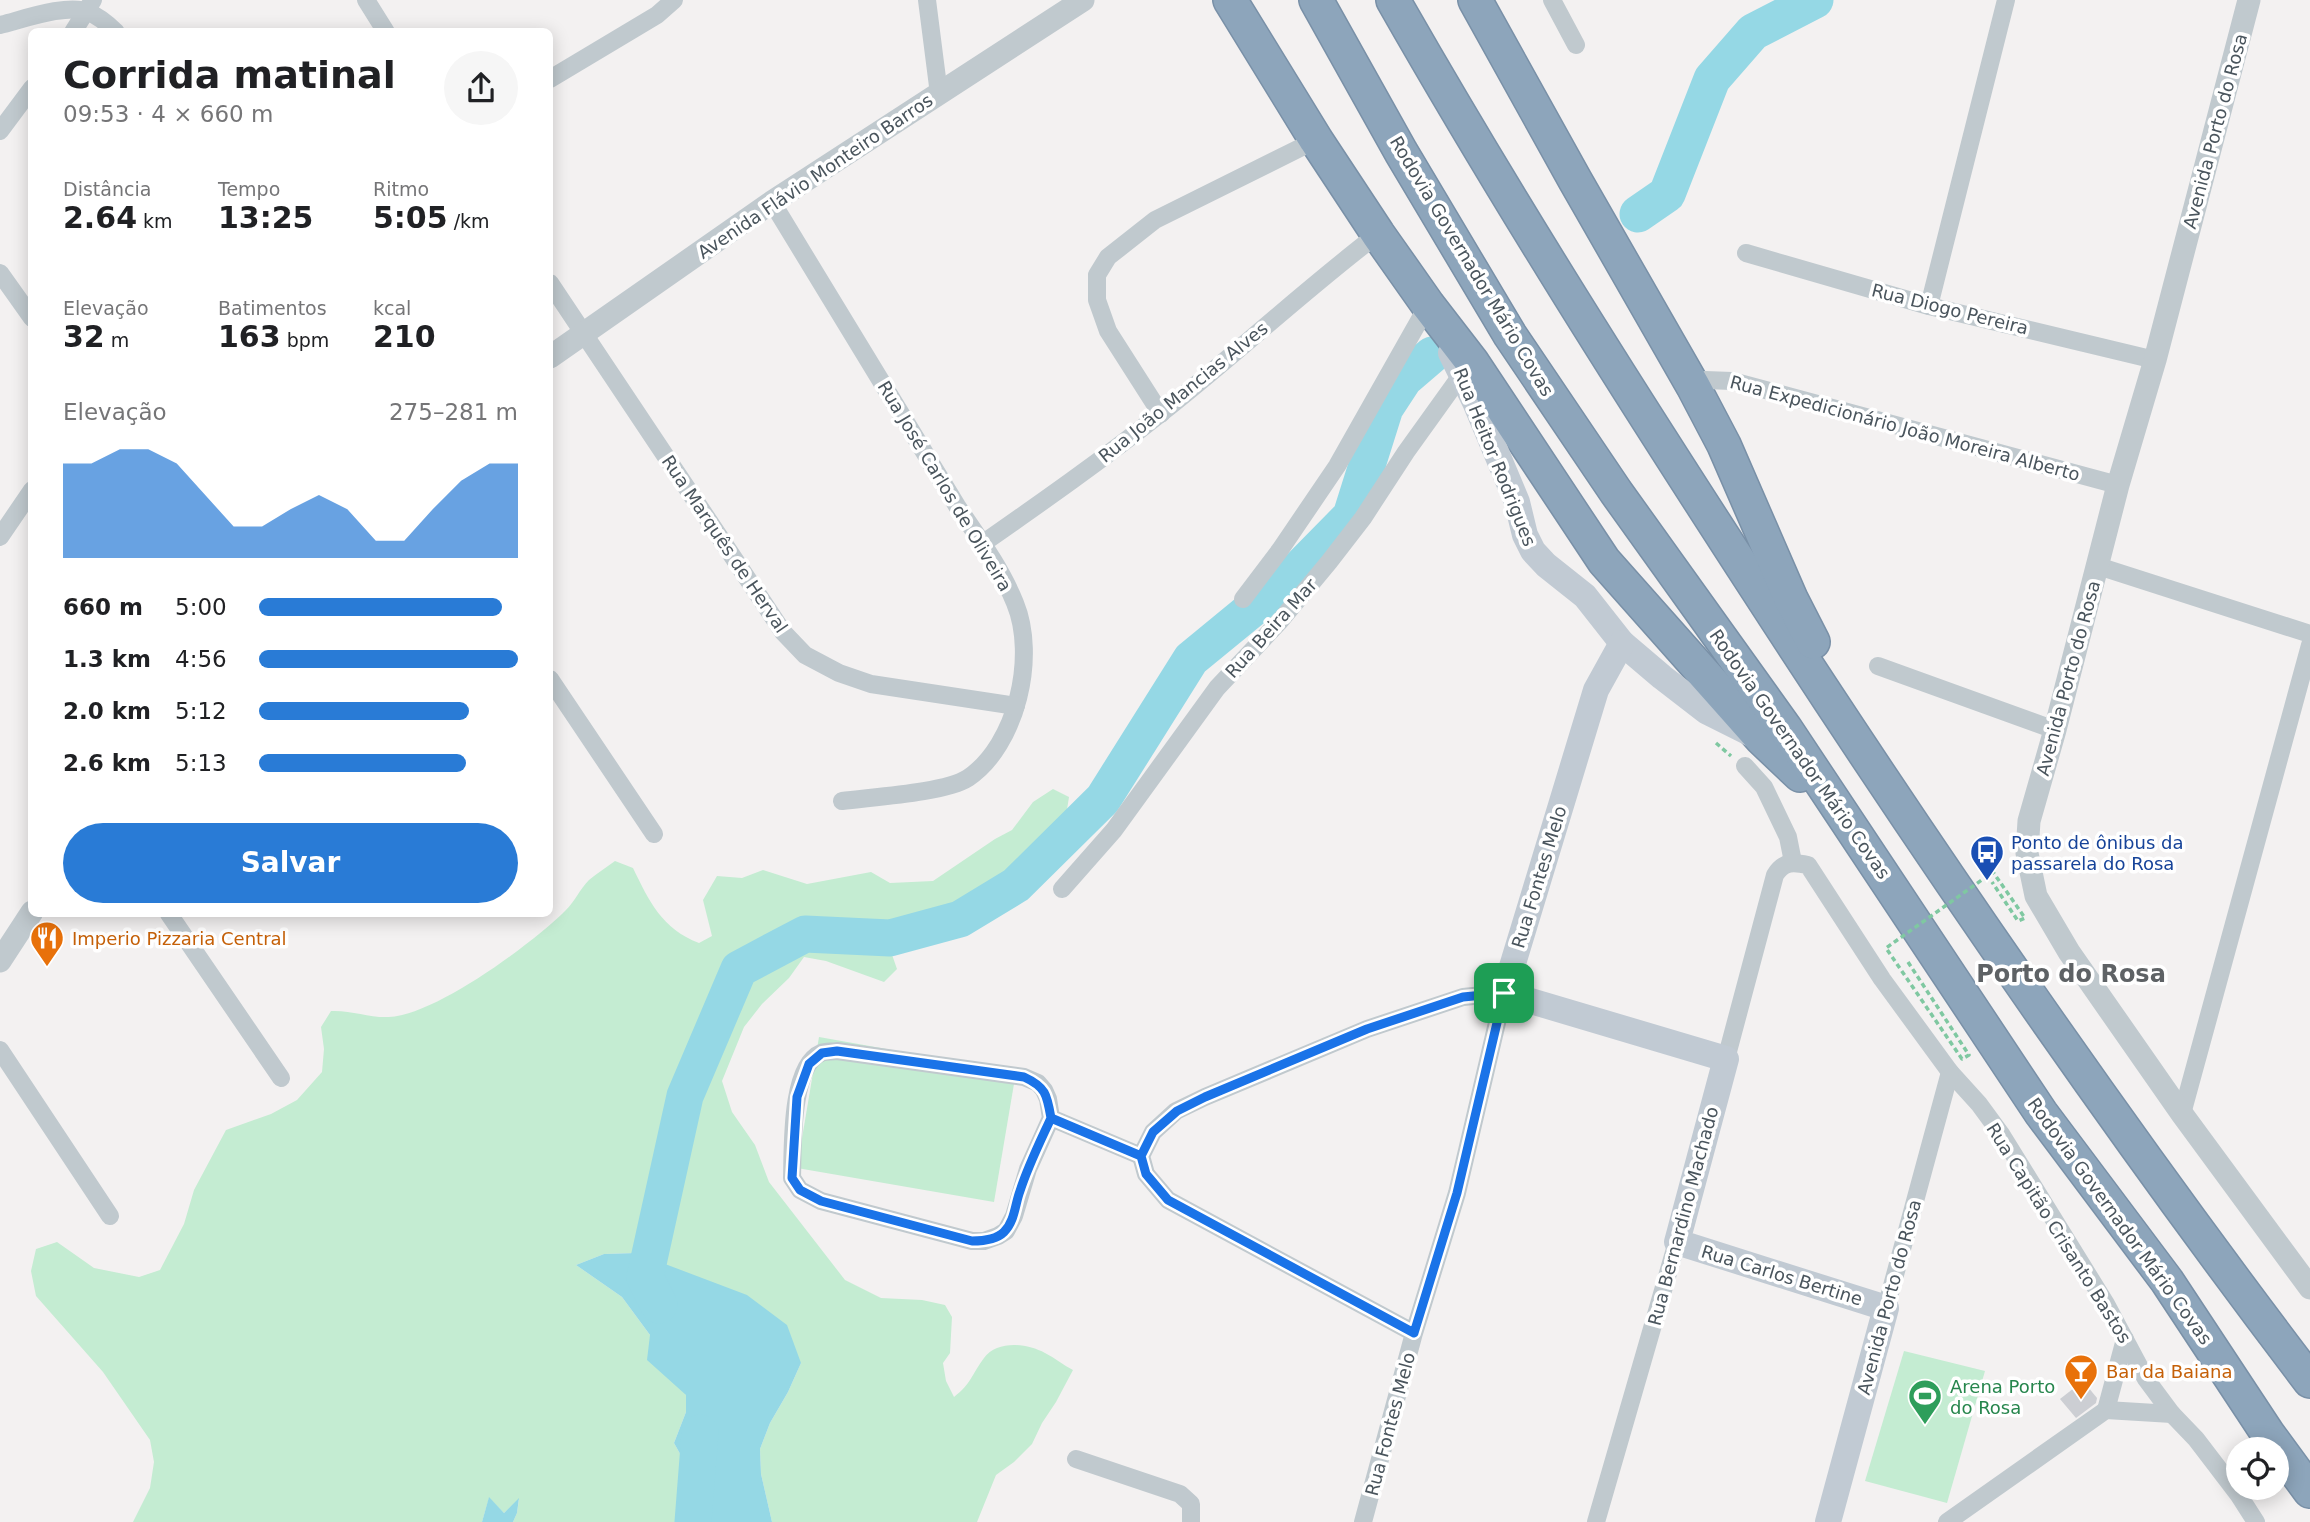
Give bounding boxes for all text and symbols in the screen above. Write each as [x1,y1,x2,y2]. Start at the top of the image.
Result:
street label: Avenida Porto do Rosa [2179,31,2251,231]
button: share [444,51,518,125]
text: Corrida matinal [63,53,396,97]
street label: Avenida Flávio Monteiro Barros [693,89,937,263]
text: 09:53 · 4 × 660 m [63,101,273,127]
street label: Rodovia Governador Mário Covas [1386,132,1558,400]
text: Distância [63,178,151,200]
text: Tempo [218,178,280,200]
text: Ritmo [373,178,429,200]
text: 2.64 [63,200,137,235]
text: 13:25 [218,200,314,235]
text: 5:05 [373,200,448,235]
text: km [137,210,173,232]
text: /km [448,210,490,232]
street label: Rua Diogo Pereira [1869,279,2031,339]
text: Elevação [63,297,149,319]
text: Batimentos [218,297,327,319]
text: kcal [373,297,411,319]
street label: Rua João Mancias Alves [1094,317,1272,467]
text: 32 [63,319,105,354]
text: 163 [218,319,281,354]
text: 210 [373,319,436,354]
text: m [105,329,129,351]
text: bpm [281,329,329,351]
street label: Rua Heitor Rodrigues [1450,365,1540,549]
street label: Rua Expedicionário João Moreira Alberto [1728,371,2082,485]
street label: Rua José Carlos de Oliveira [874,377,1016,595]
text: Elevação [63,399,167,425]
text: 275–281 m [389,399,518,425]
street label: Rua Marquês de Herval [658,451,792,637]
street label: Rua Beira Mar [1221,574,1321,682]
street label: Avenida Porto do Rosa [2032,578,2104,778]
text: 660 m [63,594,143,620]
text: 5:00 [175,594,227,620]
street label: Rodovia Governador Mário Covas [1705,625,1895,883]
text: 1.3 km [63,646,151,672]
text: 4:56 [175,646,227,672]
text: 2.0 km [63,698,151,724]
text: 5:12 [175,698,227,724]
text: 2.6 km [63,750,151,776]
text: 5:13 [175,750,227,776]
street label: Rua Fontes Melo [1507,803,1571,951]
button: Salvar [63,823,518,903]
place label: Ponto de ônibus da passarela do Rosa [2011,832,2183,874]
bus stop icon: Ponto de ônibus da passarela do Rosa [1968,833,2006,882]
restaurant icon: Imperio Pizzaria Central [28,919,66,968]
place label: Imperio Pizzaria Central [72,928,287,949]
district label: Porto do Rosa [1976,960,2166,988]
pin [1474,963,1534,1023]
icon: arrive [1485,974,1523,1012]
street label: Rodovia Governador Mário Covas [2023,1094,2217,1348]
street label: Rua Bernardino Machado [1644,1104,1722,1328]
street label: Rua Capitão Crisanto Bastos [1982,1119,2136,1347]
street label: Avenida Porto do Rosa [1853,1197,1925,1397]
street label: Rua Carlos Bertine [1699,1240,1865,1310]
street label: Rua Fontes Melo [1361,1350,1419,1498]
bar icon: Bar da Baiana [2062,1352,2100,1401]
place label: Bar da Baiana [2106,1361,2233,1382]
place label: Arena Porto do Rosa [1950,1376,2055,1418]
sports icon: Arena Porto do Rosa [1906,1377,1944,1426]
map controls [2226,1437,2289,1500]
button: locate [2226,1437,2289,1500]

